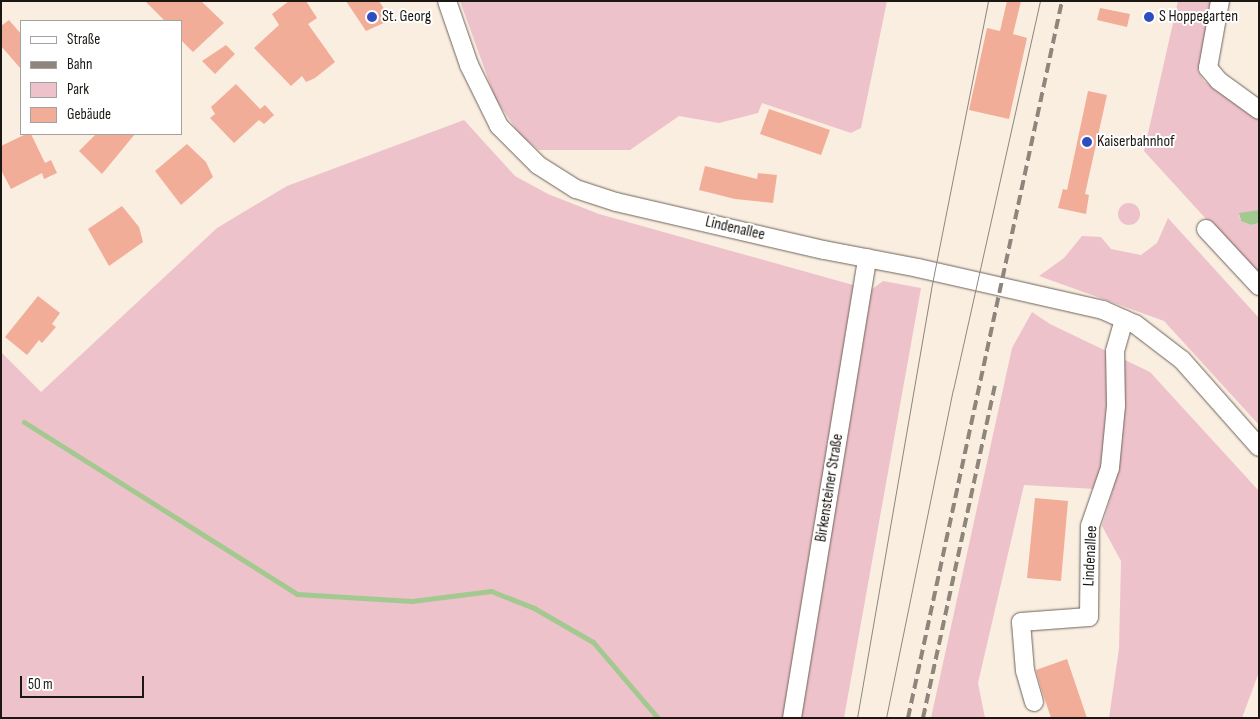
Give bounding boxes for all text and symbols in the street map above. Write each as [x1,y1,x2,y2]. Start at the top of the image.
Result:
place label: St. Georg [382,7,431,27]
place label: S Hoppegarten [1159,7,1238,27]
marker: St. Georg [366,11,378,23]
marker: S Hoppegarten [1143,11,1155,23]
legend [20,20,182,135]
text: Straße [67,30,100,49]
text: Bahn [67,55,92,74]
text: Park [67,80,89,99]
text: Gebäude [67,105,111,124]
place label: Kaiserbahnhof [1097,132,1175,152]
marker: Kaiserbahnhof [1081,136,1093,148]
street label: Lindenallee [703,213,767,245]
street label: Birkensteiner Straße [812,432,848,544]
street label: Lindenallee [1080,525,1102,587]
scale bar [22,666,146,698]
text: 50 m [28,675,53,694]

